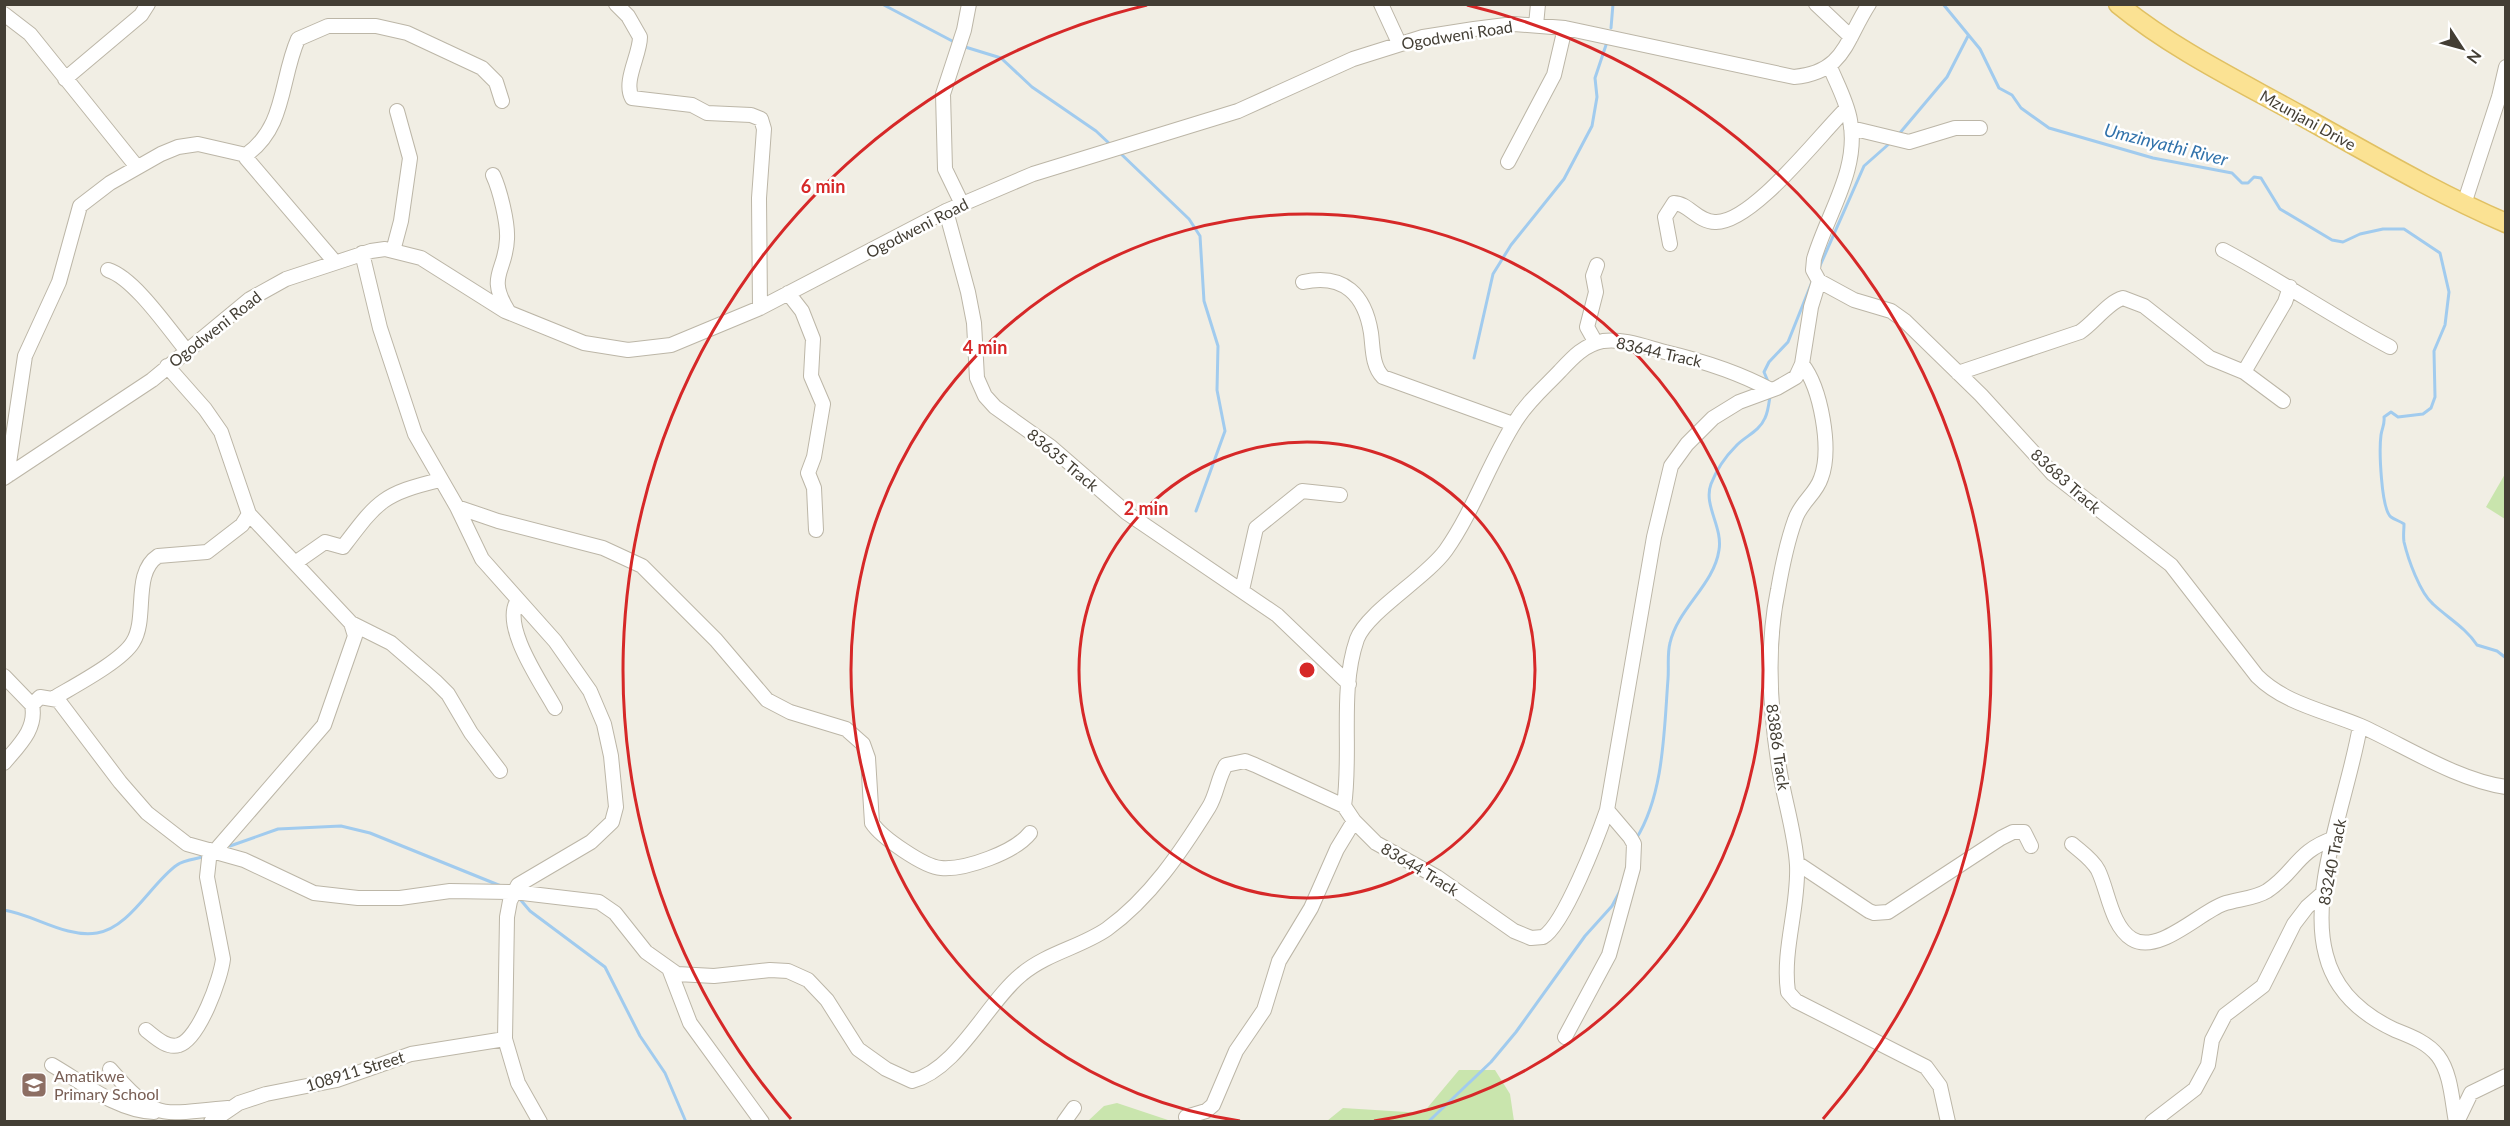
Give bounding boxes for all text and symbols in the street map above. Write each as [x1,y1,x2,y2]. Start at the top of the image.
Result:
street label: Ogodweni Road [1400,16,1514,53]
north arrow [2432,18,2492,78]
text: N [2463,47,2486,68]
street label: Mzunjani Drive [2257,85,2359,154]
water label: Umzinyathi River [2102,118,2231,170]
text: 6 min [801,175,845,197]
street label: Ogodweni Road [863,194,971,261]
street label: Ogodweni Road [165,287,265,371]
street label: 83644 Track [1615,332,1705,371]
text: 4 min [963,336,1007,358]
street label: 83635 Track [1024,424,1103,495]
street label: 83683 Track [2028,444,2106,517]
text: 2 min [1124,497,1168,519]
centre of rings [1297,660,1317,680]
street label: 83886 Track [1763,702,1794,792]
street label: 83240 Track [2314,816,2349,906]
street label: 83644 Track [1378,838,1463,900]
street label: 108911 Street [303,1046,407,1095]
place label: Amatikwe Primary School [54,1066,159,1103]
school or university icon: Amatikwe Primary School [19,1070,49,1100]

